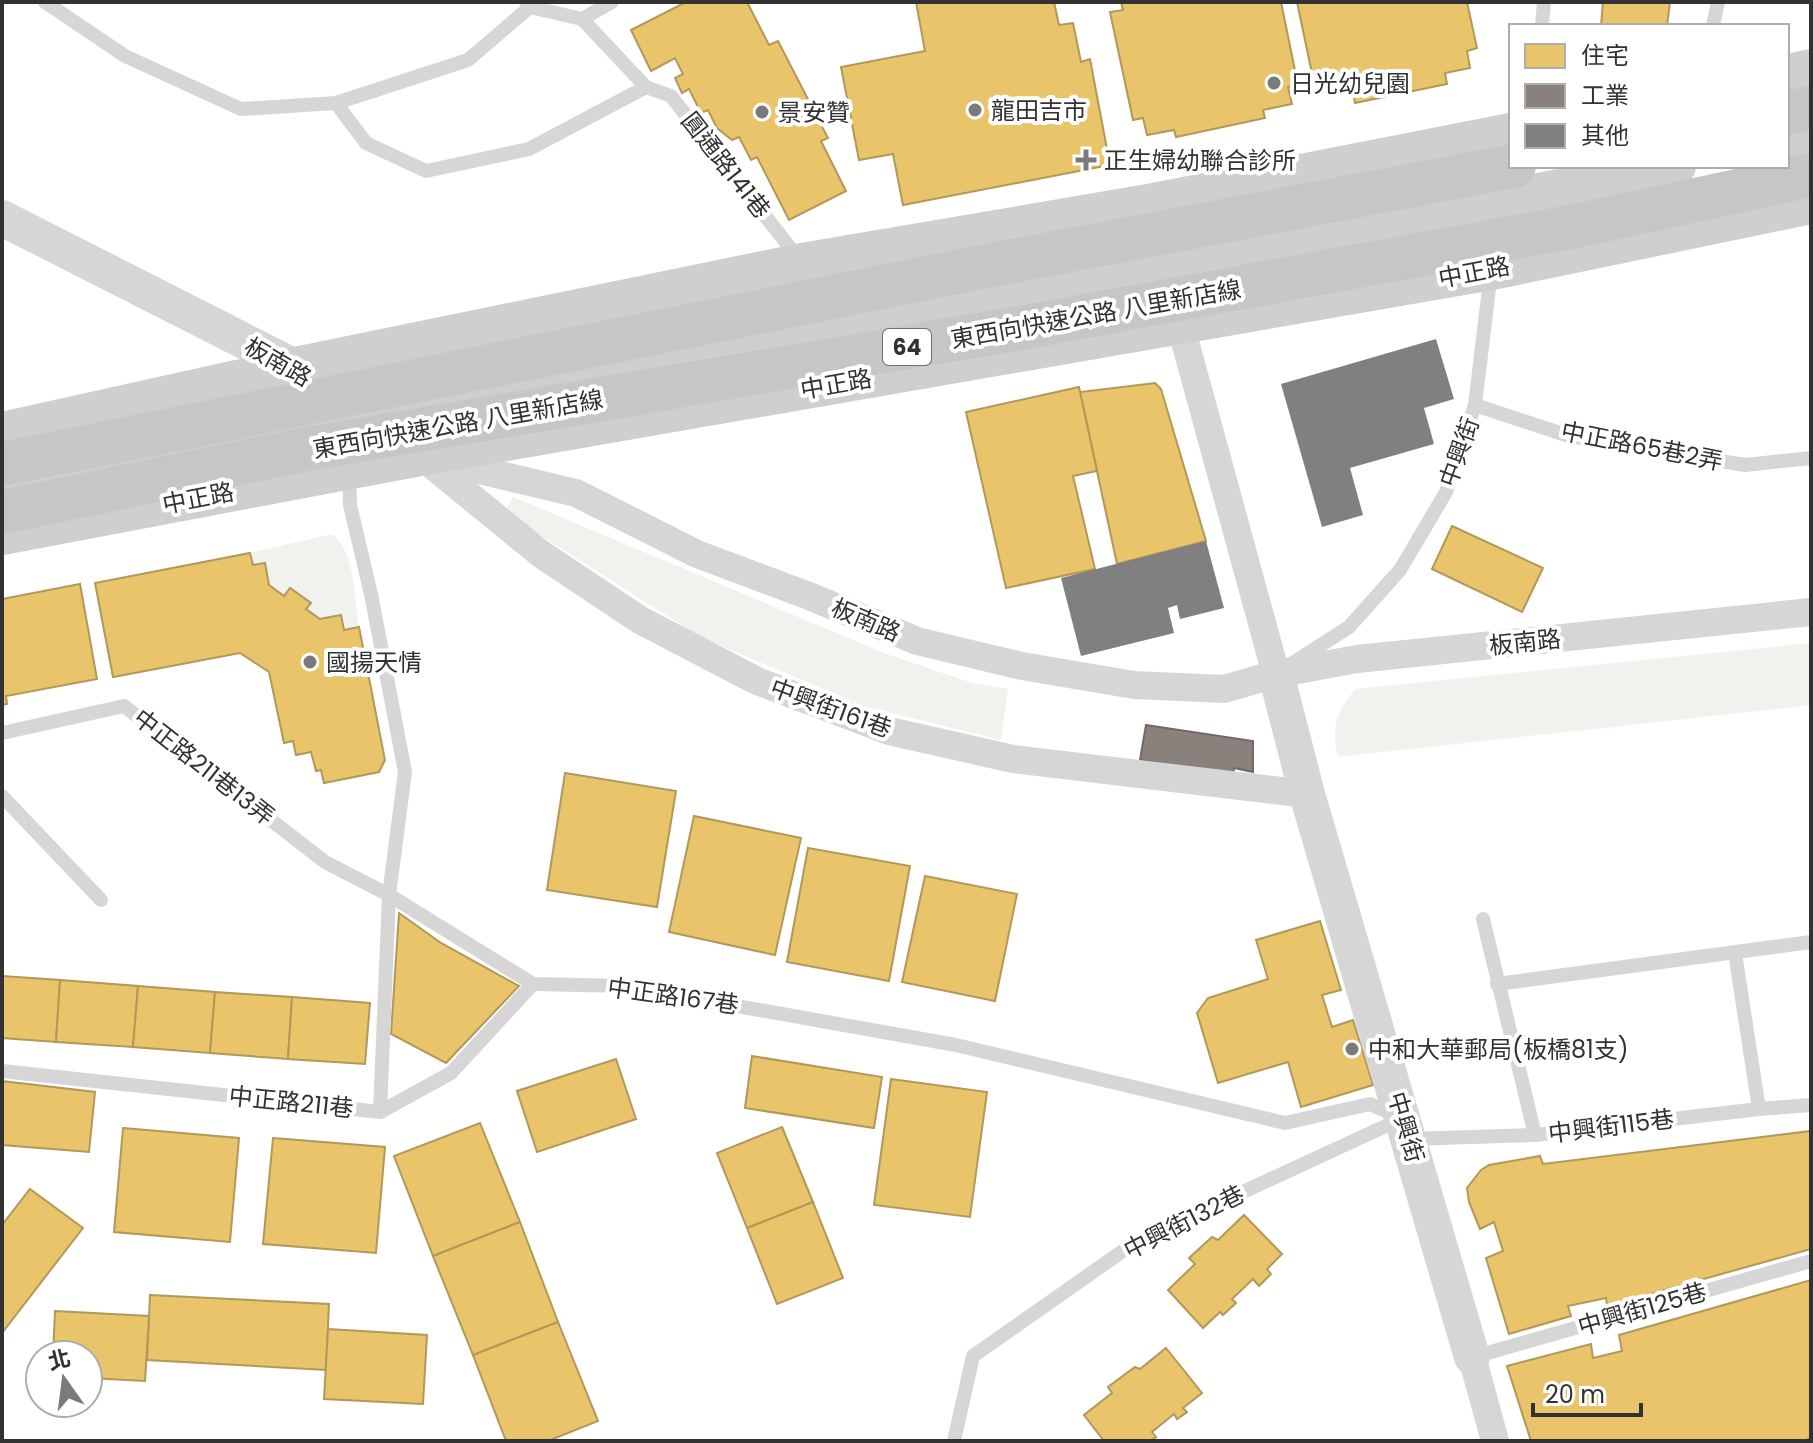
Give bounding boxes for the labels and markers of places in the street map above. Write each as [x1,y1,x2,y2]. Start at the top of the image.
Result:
place label: 日光幼兒園 [1290,67,1410,100]
marker: 日光幼兒園 [1265,74,1283,92]
place label: 龍田吉市 [991,94,1087,127]
place label: 景安贊 [778,96,850,129]
marker: 龍田吉市 [966,101,984,119]
marker: 景安贊 [753,103,771,121]
place label: 正生婦幼聯合診所 [1104,144,1296,177]
marker: 正生婦幼聯合診所 [1075,149,1097,171]
place label: 國揚天情 [326,646,422,679]
marker: 國揚天情 [301,653,319,671]
place label: 中和大華郵局(板橋81支) [1368,1033,1629,1066]
marker: 中和大華郵局(板橋81支) [1343,1040,1361,1058]

